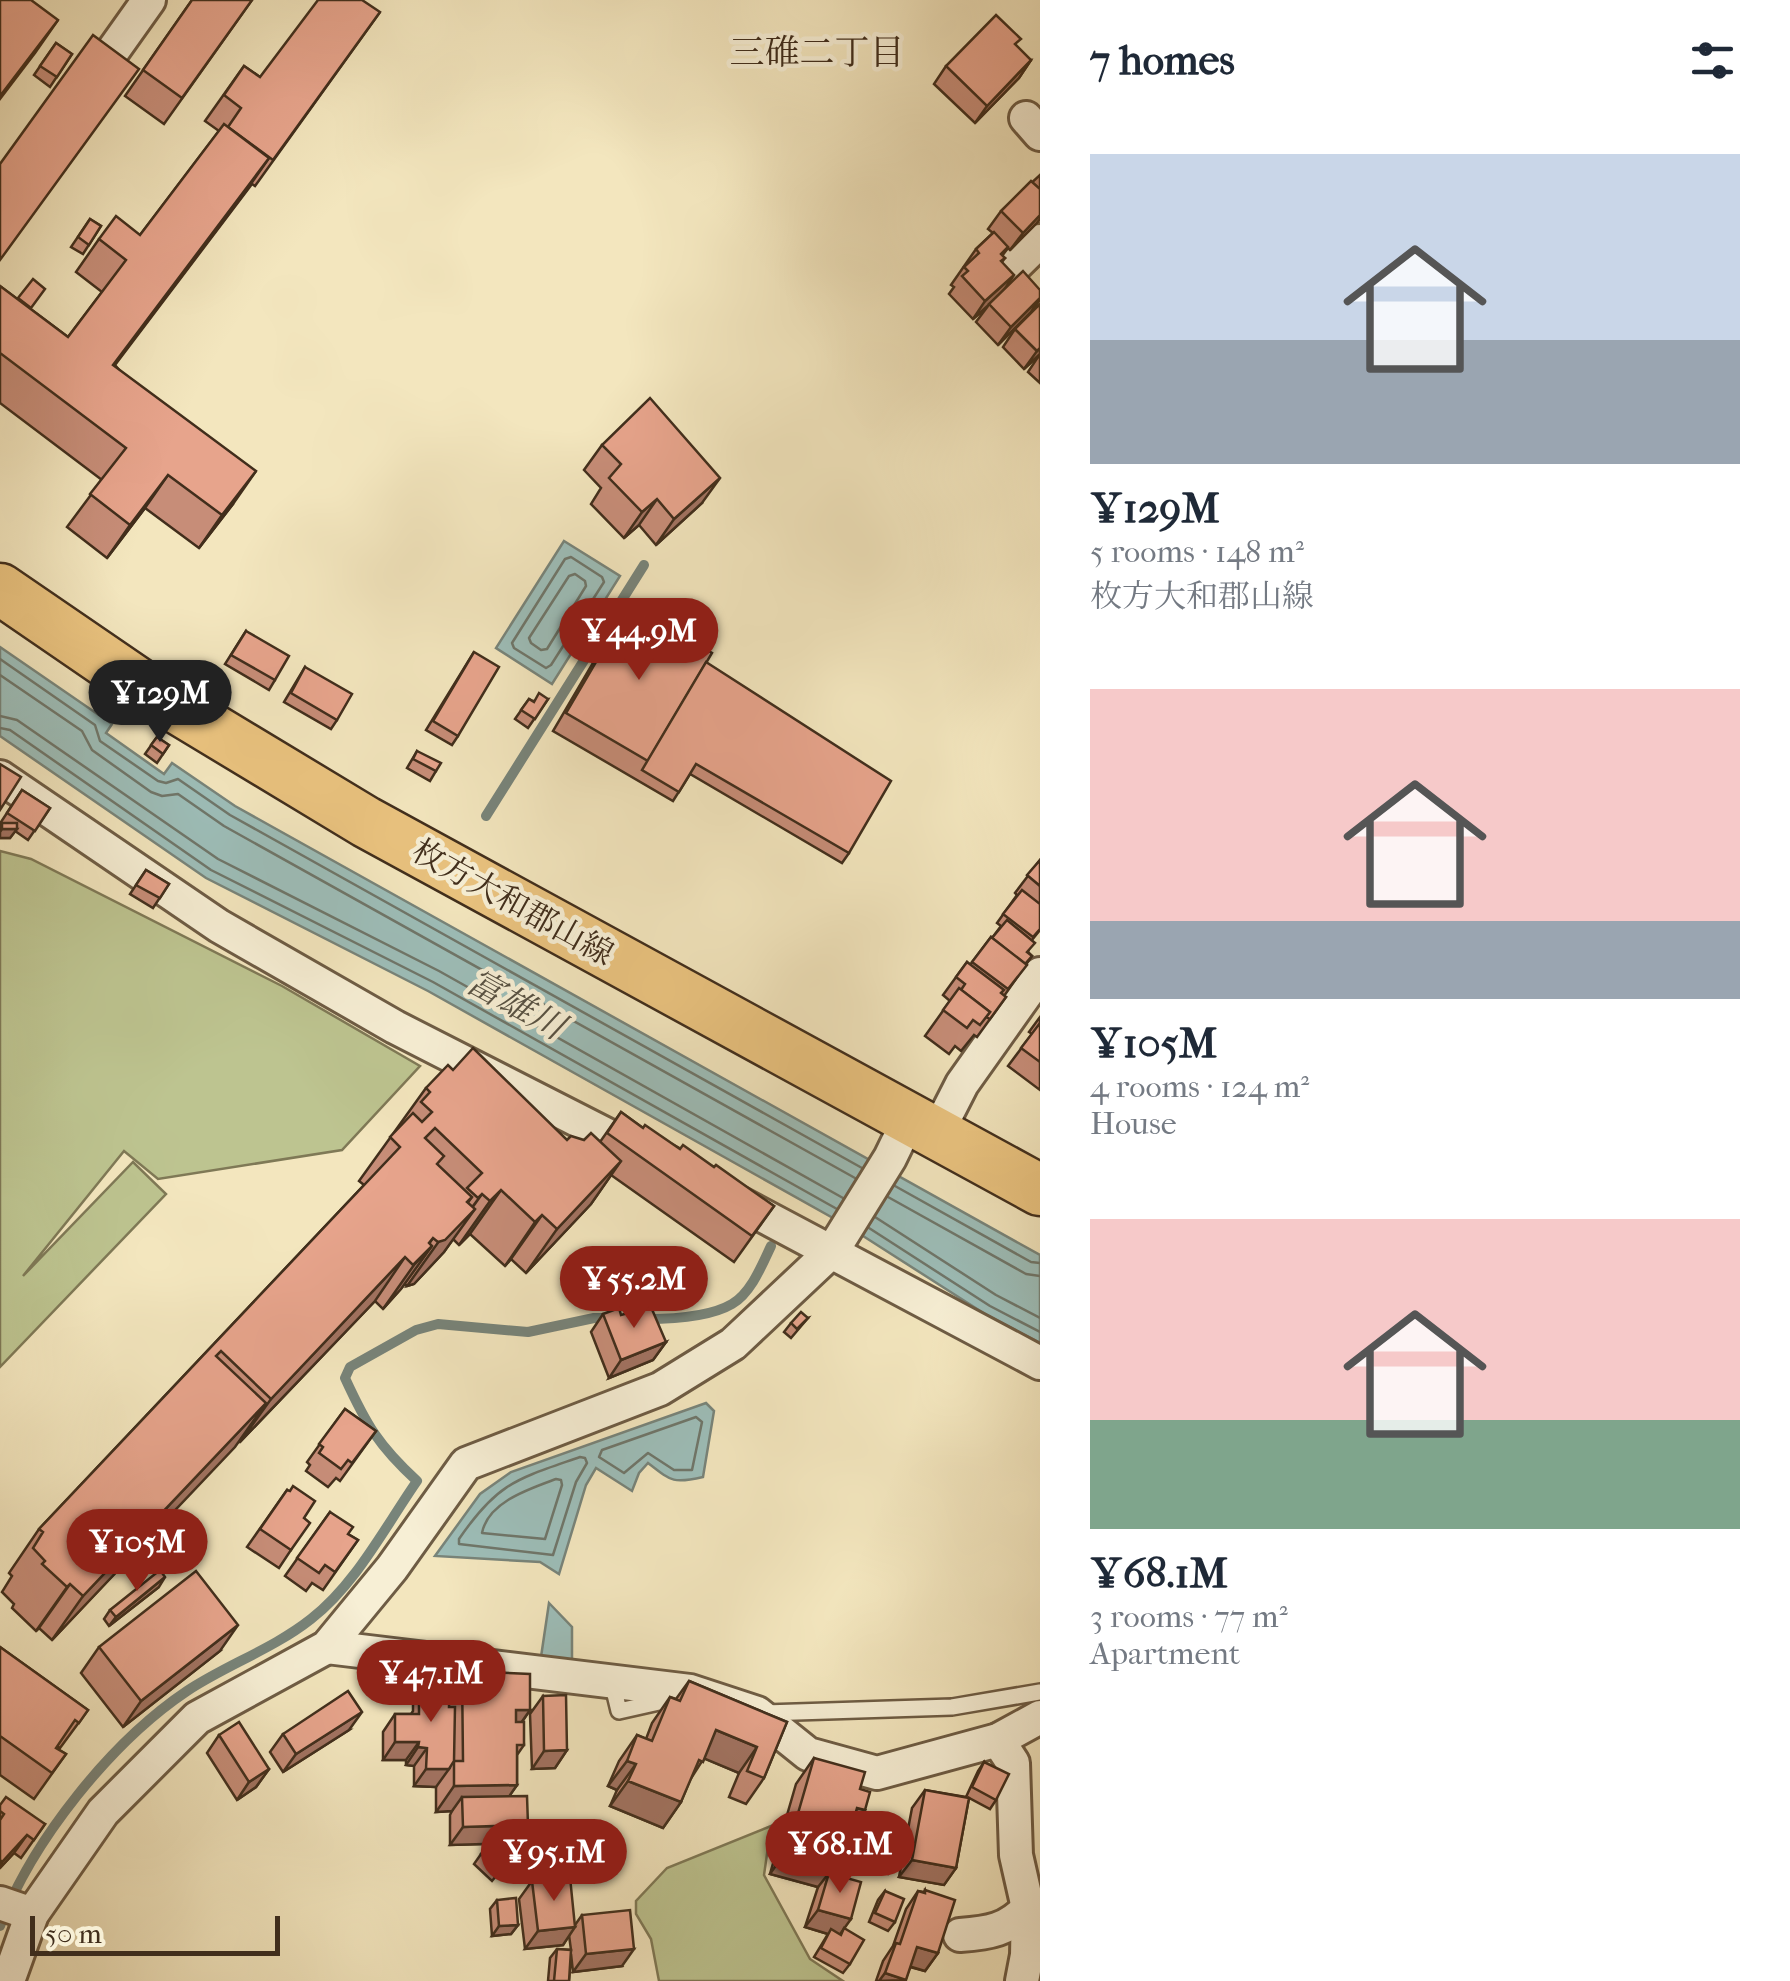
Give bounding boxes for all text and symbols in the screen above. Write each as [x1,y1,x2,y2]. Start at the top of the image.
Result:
district label: 三碓二丁目 [729,32,905,73]
icon: filters [1685,33,1740,88]
text: 7 homes [1090,36,1235,85]
icon: home [1325,219,1505,399]
text: ¥129M [1090,484,1220,533]
text: 5 rooms · 148 m² [1090,533,1304,570]
text: 枚方大和郡山線 [1090,578,1314,615]
pin: ¥44.9M [558,598,720,683]
text: ¥44.9M [581,612,697,649]
pin: ¥129M [90,660,230,745]
text: ¥129M [111,674,209,711]
icon: home [1325,754,1505,934]
street label: 枚方大和郡山線 [406,832,620,973]
water label: 富雄川 [460,961,575,1050]
text: ¥105M [1090,1019,1217,1068]
text: 4 rooms · 124 m² [1090,1068,1309,1105]
text: House [1090,1105,1177,1142]
pin: ¥55.2M [553,1246,715,1331]
text: ¥55.2M [582,1260,686,1297]
icon: home [1325,1284,1505,1464]
pin: ¥105M [67,1509,207,1594]
text: ¥105M [89,1523,185,1560]
text: ¥68.1M [1090,1549,1228,1598]
text: 3 rooms · 77 m² [1090,1598,1288,1635]
text: Apartment [1090,1635,1240,1672]
pin: ¥47.1M [350,1640,512,1725]
text: ¥47.1M [379,1654,483,1691]
pin: ¥68.1M [759,1811,921,1896]
pin: ¥95.1M [473,1819,635,1904]
text: ¥68.1M [787,1825,893,1862]
text: ¥95.1M [503,1833,605,1870]
scale bar [30,1911,280,1956]
text: 50 m [45,1917,102,1950]

